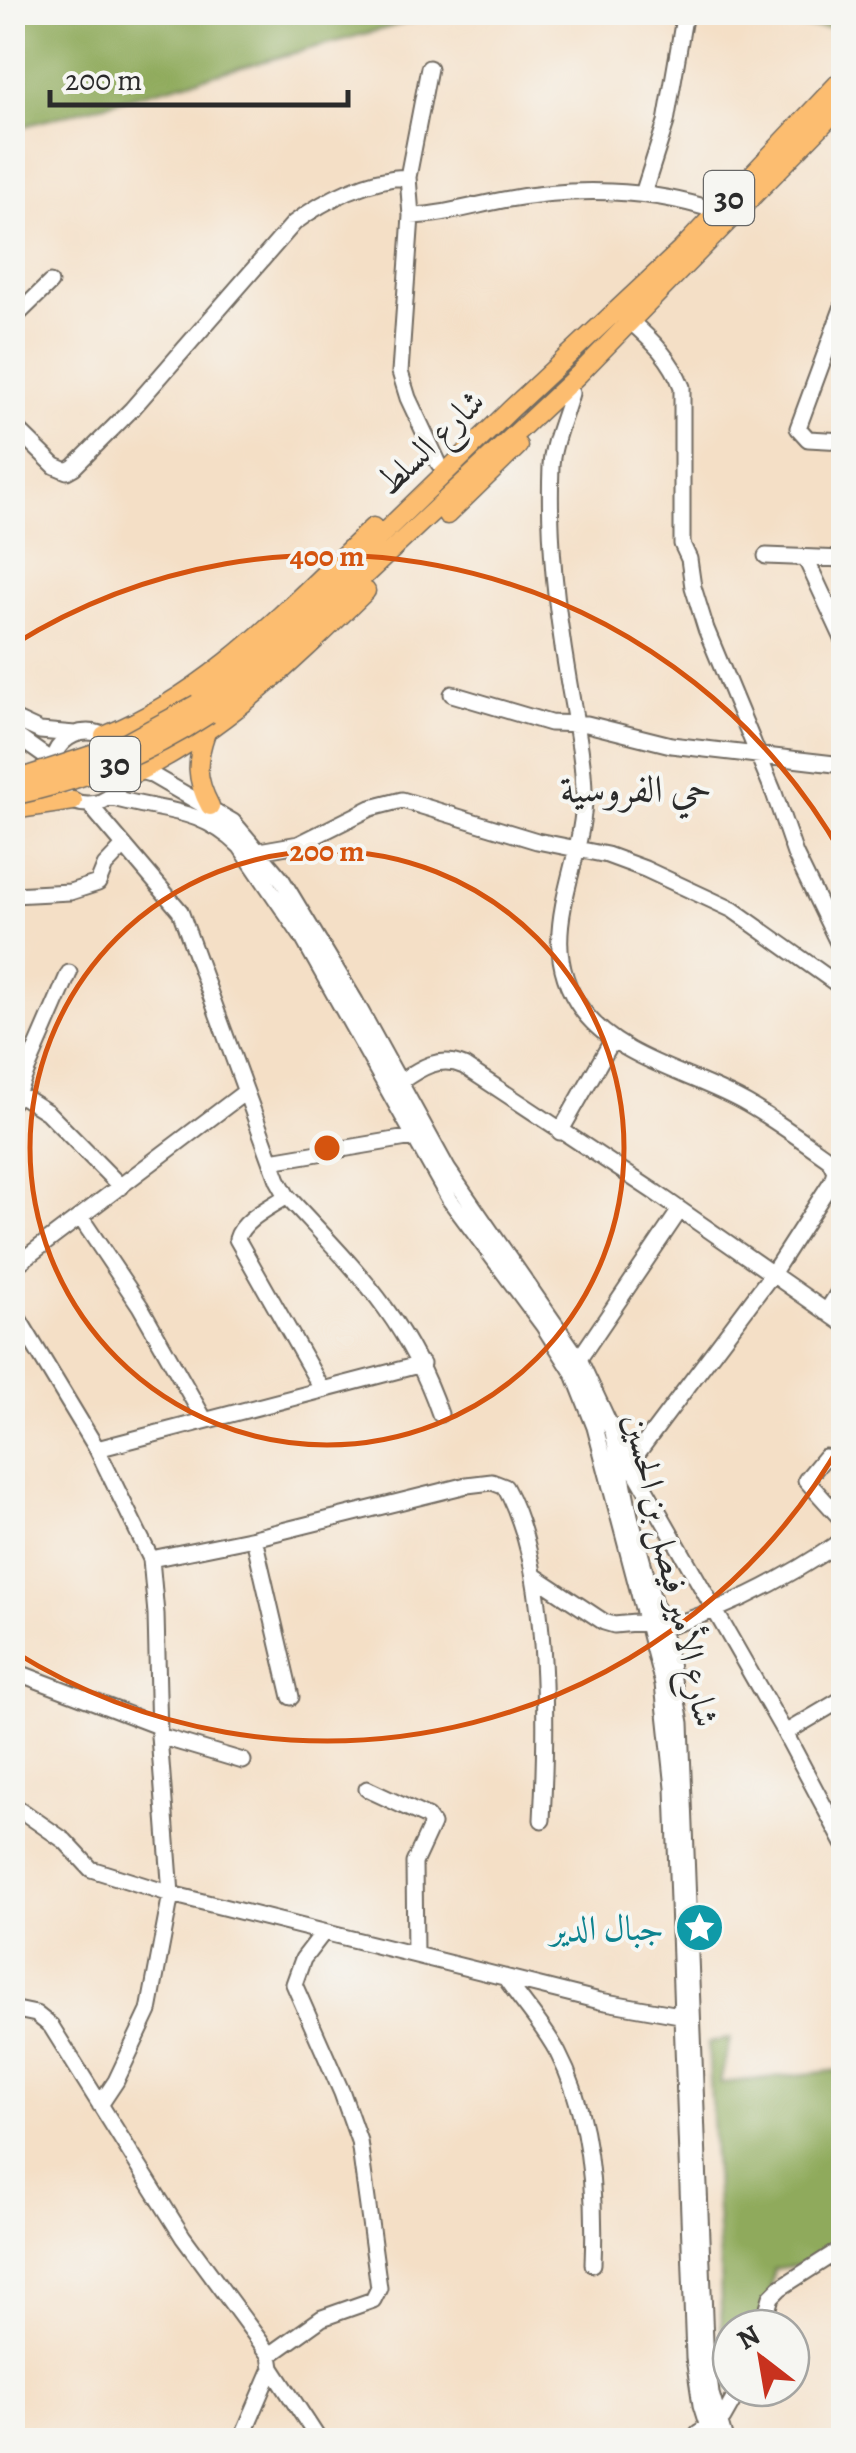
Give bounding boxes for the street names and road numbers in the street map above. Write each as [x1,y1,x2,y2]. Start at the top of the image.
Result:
road number: 30 [704,171,754,225]
street label: شارع السلط [365,378,499,510]
road number: 30 [90,737,140,791]
street label: شارع الأمير فيصل بن الحسين [608,1409,731,1733]

